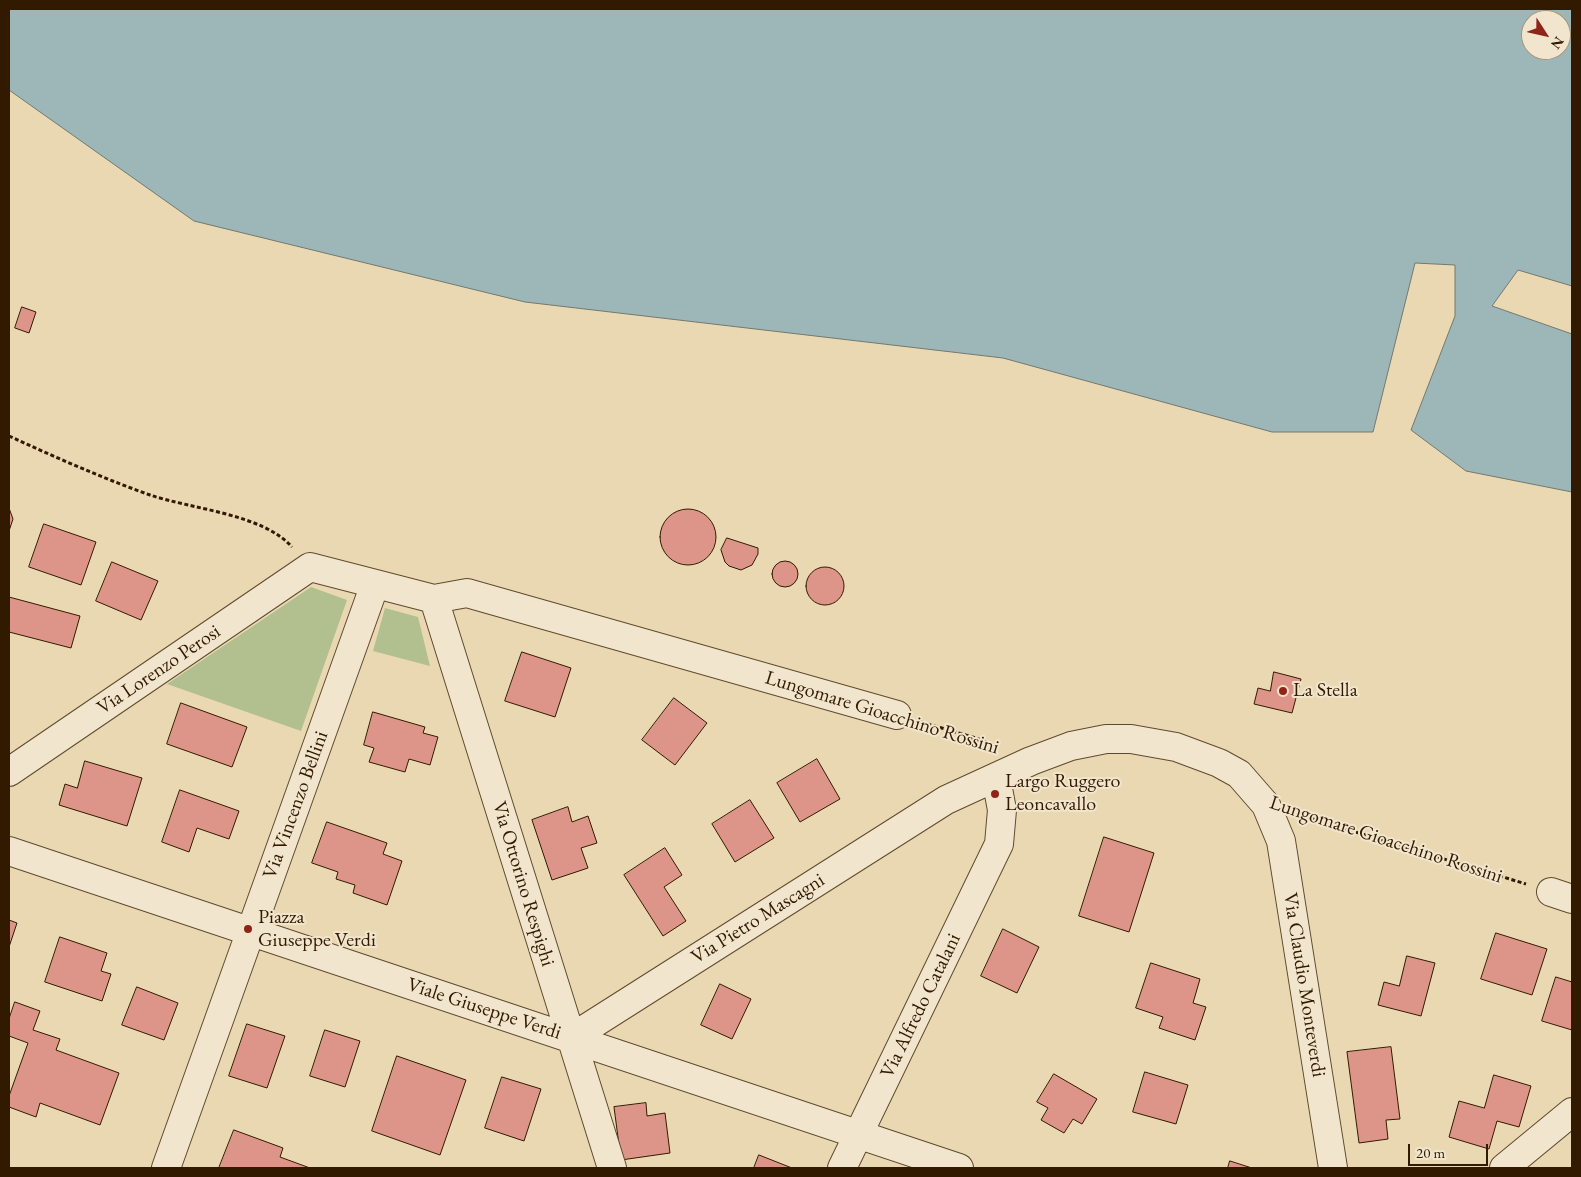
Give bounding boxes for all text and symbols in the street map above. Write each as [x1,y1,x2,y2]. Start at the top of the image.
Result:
north arrow [1521,10,1571,60]
text: N [1547,33,1568,53]
street label: Via Lorenzo Perosi [93,620,225,720]
street label: Lungomare Gioacchino Rossini [762,666,1002,760]
place label: La Stella [1293,679,1358,703]
marker: La Stella [1277,685,1289,697]
street label: Via Vincenzo Bellini [258,728,334,882]
place label: Largo Ruggero Leoncavallo [1005,770,1121,817]
marker: Largo Ruggero Leoncavallo [989,788,1001,800]
street label: Lungomare Gioacchino Rossini [1267,791,1505,889]
street label: Via Ottorino Respighi [486,799,560,969]
street label: Via Pietro Mascagni [687,868,829,970]
street label: Via Claudio Monteverdi [1278,891,1330,1079]
place label: Piazza Giuseppe Verdi [258,906,376,953]
marker: Piazza Giuseppe Verdi [242,923,254,935]
street label: Via Alfredo Catalani [876,930,966,1082]
street label: Viale Giuseppe Verdi [404,973,564,1045]
scale bar [1411,1134,1491,1166]
text: 20 m [1416,1143,1445,1162]

